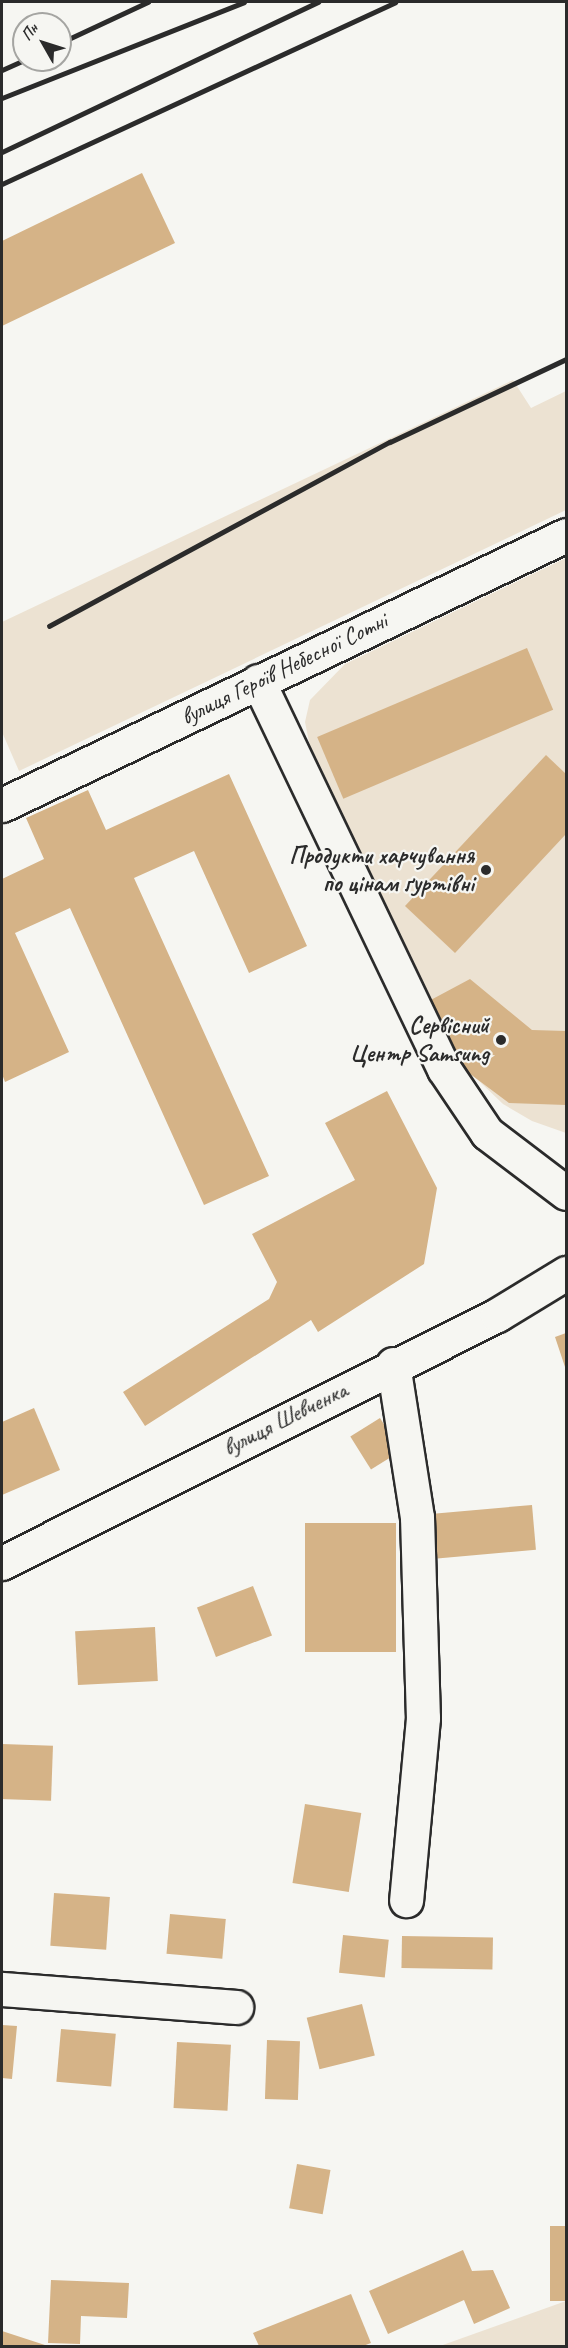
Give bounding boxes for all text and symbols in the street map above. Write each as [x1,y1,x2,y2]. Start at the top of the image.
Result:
north arrow [12,12,72,72]
text: Пн [17,19,43,45]
street label: вулиця Героїв Небесної Сотні [176,606,392,732]
place label: Продукти харчування по цінам ґуртівні [289,842,474,898]
marker: Продукти харчування по цінам ґуртівні [479,863,493,877]
place label: Сервісний Центр Samsung [350,1012,489,1068]
marker: Сервісний Центр Samsung [494,1033,508,1047]
street label: вулиця Шевченка [218,1375,352,1463]

